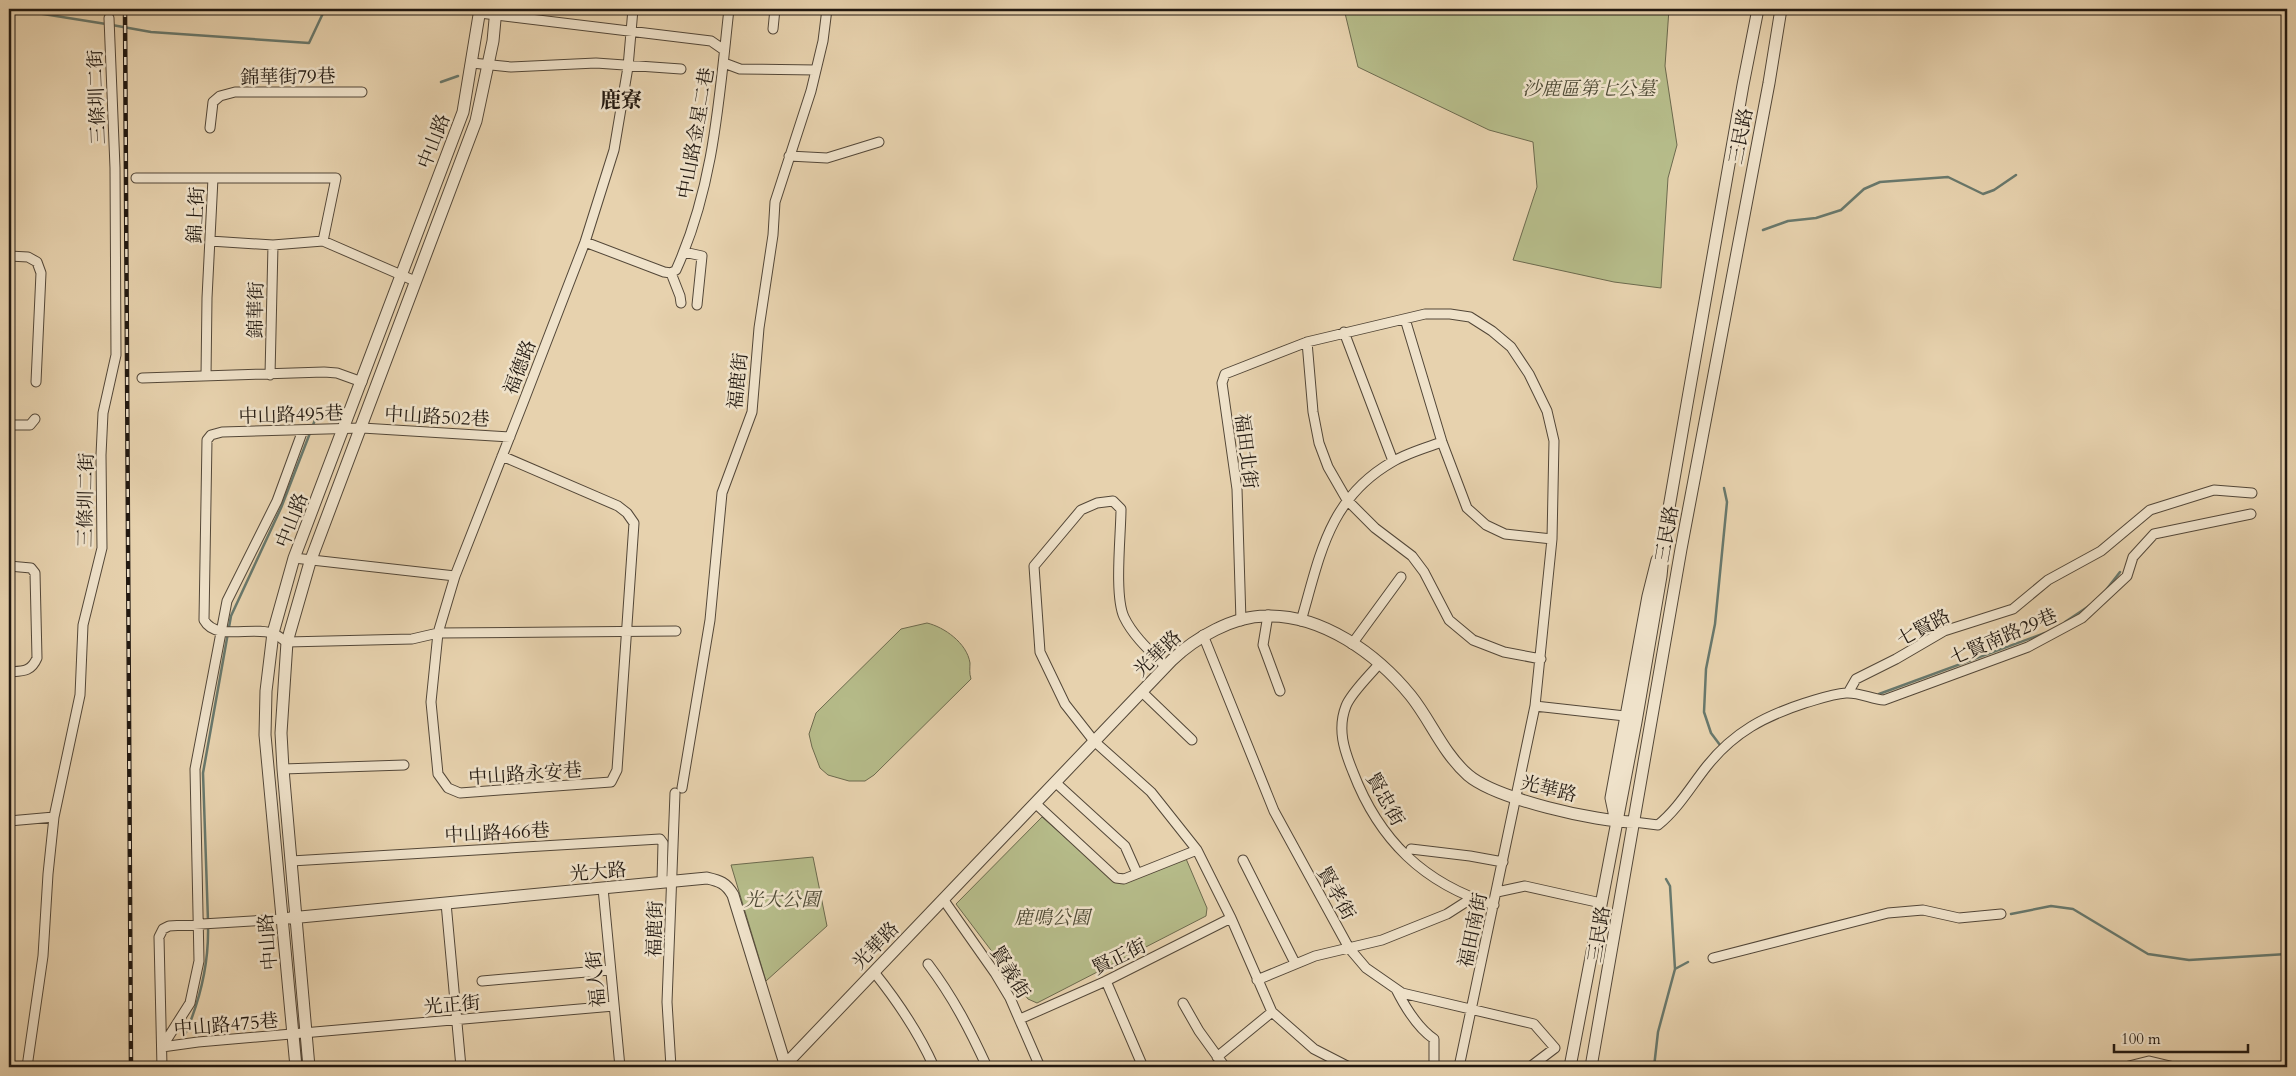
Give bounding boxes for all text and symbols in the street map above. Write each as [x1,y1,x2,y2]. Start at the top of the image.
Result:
street label: 三條圳二街 [82,49,112,145]
street label: 錦華街79巷 [240,63,336,91]
street label: 中山路金星二巷 [672,65,720,201]
park label: 沙鹿區第七公墓 [1522,76,1658,102]
district label: 鹿寮 [600,86,642,115]
street label: 三民路 [1723,106,1759,167]
street label: 中山路 [412,110,456,173]
street label: 錦上街 [182,186,210,244]
street label: 錦華街 [243,281,269,339]
street label: 福德路 [498,336,542,399]
street label: 福鹿街 [722,351,754,411]
street label: 中山路495巷 [238,400,344,430]
street label: 中山路502巷 [384,401,490,433]
street label: 福田北街 [1228,412,1264,490]
street label: 三條圳二街 [72,452,100,548]
street label: 中山路 [270,489,314,552]
street label: 三民路 [1649,504,1685,565]
street label: 七賢路 [1892,603,1955,653]
street label: 七賢南路29巷 [1946,603,2061,671]
street label: 光華路 [1128,625,1187,683]
street label: 中山路永安巷 [467,757,583,791]
street label: 賢忠街 [1360,768,1410,831]
street label: 光華路 [1518,769,1580,808]
street label: 中山路466巷 [444,817,550,849]
street label: 光大路 [569,857,628,887]
street label: 賢孝街 [1311,862,1361,925]
park label: 光大公園 [744,887,823,913]
street label: 福田南街 [1452,890,1494,970]
street label: 福鹿街 [641,900,669,958]
street label: 三民路 [1582,904,1616,964]
park label: 鹿鳴公園 [1014,905,1093,931]
street label: 中山路 [253,912,283,971]
street label: 光華路 [847,916,905,975]
street label: 賢正街 [1088,933,1151,981]
street label: 賢義街 [984,941,1036,1004]
street label: 福人街 [581,949,611,1008]
street label: 光正街 [423,990,482,1020]
street label: 中山路475巷 [173,1007,280,1043]
scale bar [2114,1021,2247,1053]
text: 100 m [2121,1029,2161,1049]

